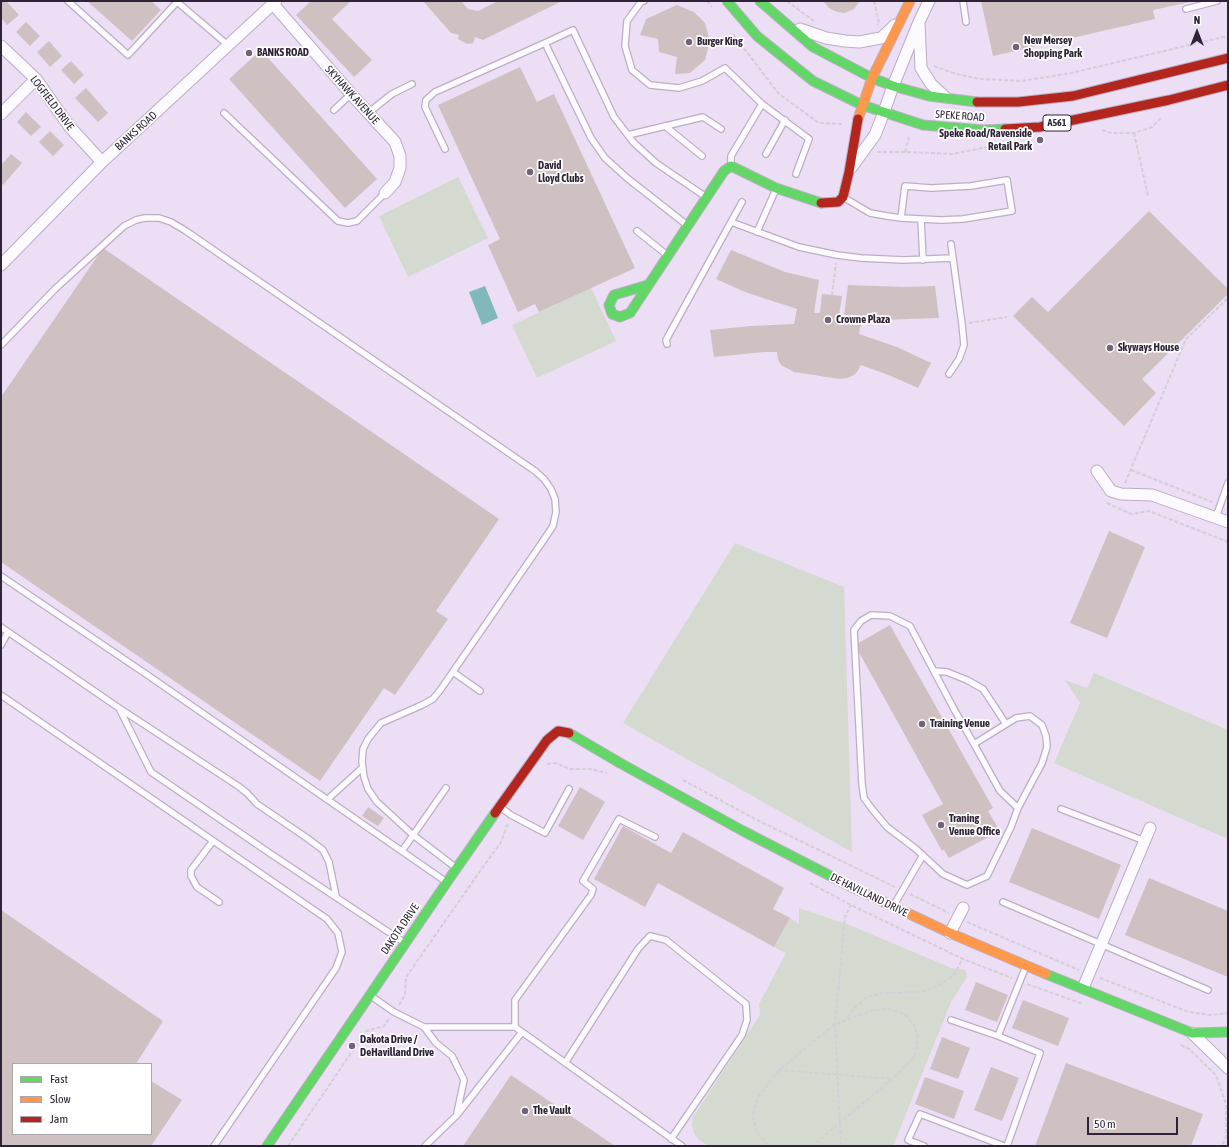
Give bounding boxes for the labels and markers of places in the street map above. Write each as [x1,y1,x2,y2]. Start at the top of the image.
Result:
place label: New Mersey Shopping Park [1024,34,1082,60]
place label: Burger King [697,35,743,49]
marker: Burger King [684,37,694,47]
marker: New Mersey Shopping Park [1011,42,1021,52]
place label: BANKS ROAD [257,46,309,60]
marker: BANKS ROAD [244,48,254,58]
place label: Speke Road/Ravenside Retail Park [939,127,1032,153]
marker: Speke Road/Ravenside Retail Park [1035,135,1045,145]
place label: David Lloyd Clubs [538,159,584,185]
marker: David Lloyd Clubs [525,167,535,177]
place label: Crowne Plaza [836,313,890,327]
marker: Crowne Plaza [823,315,833,325]
place label: Skyways House [1118,341,1179,355]
marker: Skyways House [1105,343,1115,353]
place label: Training Venue [930,717,990,731]
marker: Training Venue [917,719,927,729]
place label: Traning Venue Office [949,812,1000,838]
marker: Traning Venue Office [936,820,946,830]
place label: Dakota Drive / DeHavilland Drive [360,1033,434,1059]
marker: Dakota Drive / DeHavilland Drive [347,1041,357,1051]
place label: The Vault [533,1104,571,1118]
marker: The Vault [520,1106,530,1116]

